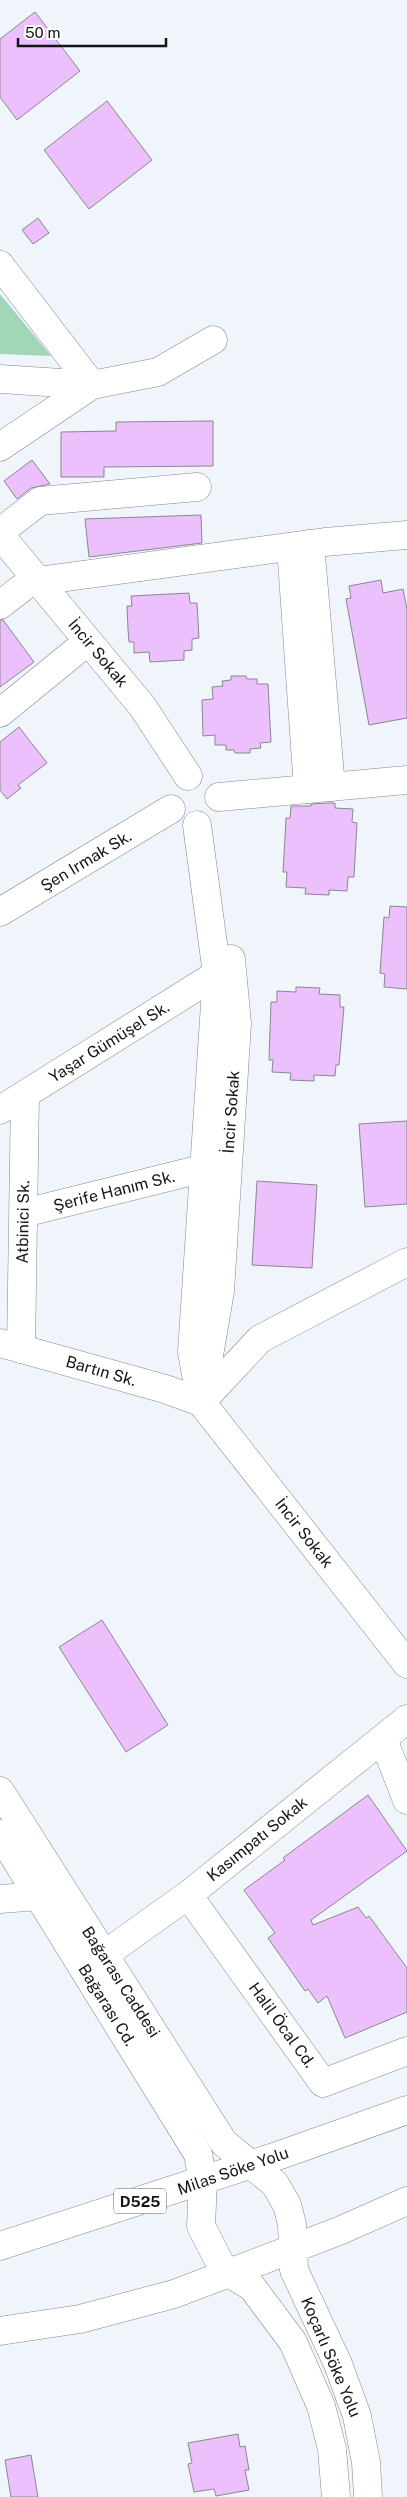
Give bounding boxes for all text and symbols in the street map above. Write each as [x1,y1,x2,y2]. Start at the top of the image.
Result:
scale bar [18,15,165,47]
text: 50 m [25,24,60,41]
street label: İncir Sokak [64,614,133,691]
street label: Şen Irmak Sk. [37,826,135,896]
street label: Yaşar Gümüşel Sk. [45,997,173,1087]
street label: İncir Sokak [218,1070,243,1154]
street label: Şerife Hanım Sk. [51,1167,177,1215]
street label: Atbinici Sk. [13,1180,33,1264]
street label: Bartın Sk. [64,1352,138,1390]
street label: İncir Sokak [271,1494,338,1572]
street label: Kasımpatı Sokak [203,1793,311,1885]
street label: Bağarası Caddesi [78,1923,164,2041]
street label: Bağarası Cd. [74,1961,140,2049]
street label: Halil Öcal Cd. [245,1978,320,2071]
street label: Milas Söke Yolu [175,2143,291,2199]
road number: D525 [114,2188,166,2214]
street label: Koçarlı Söke Yolu [297,2294,365,2420]

